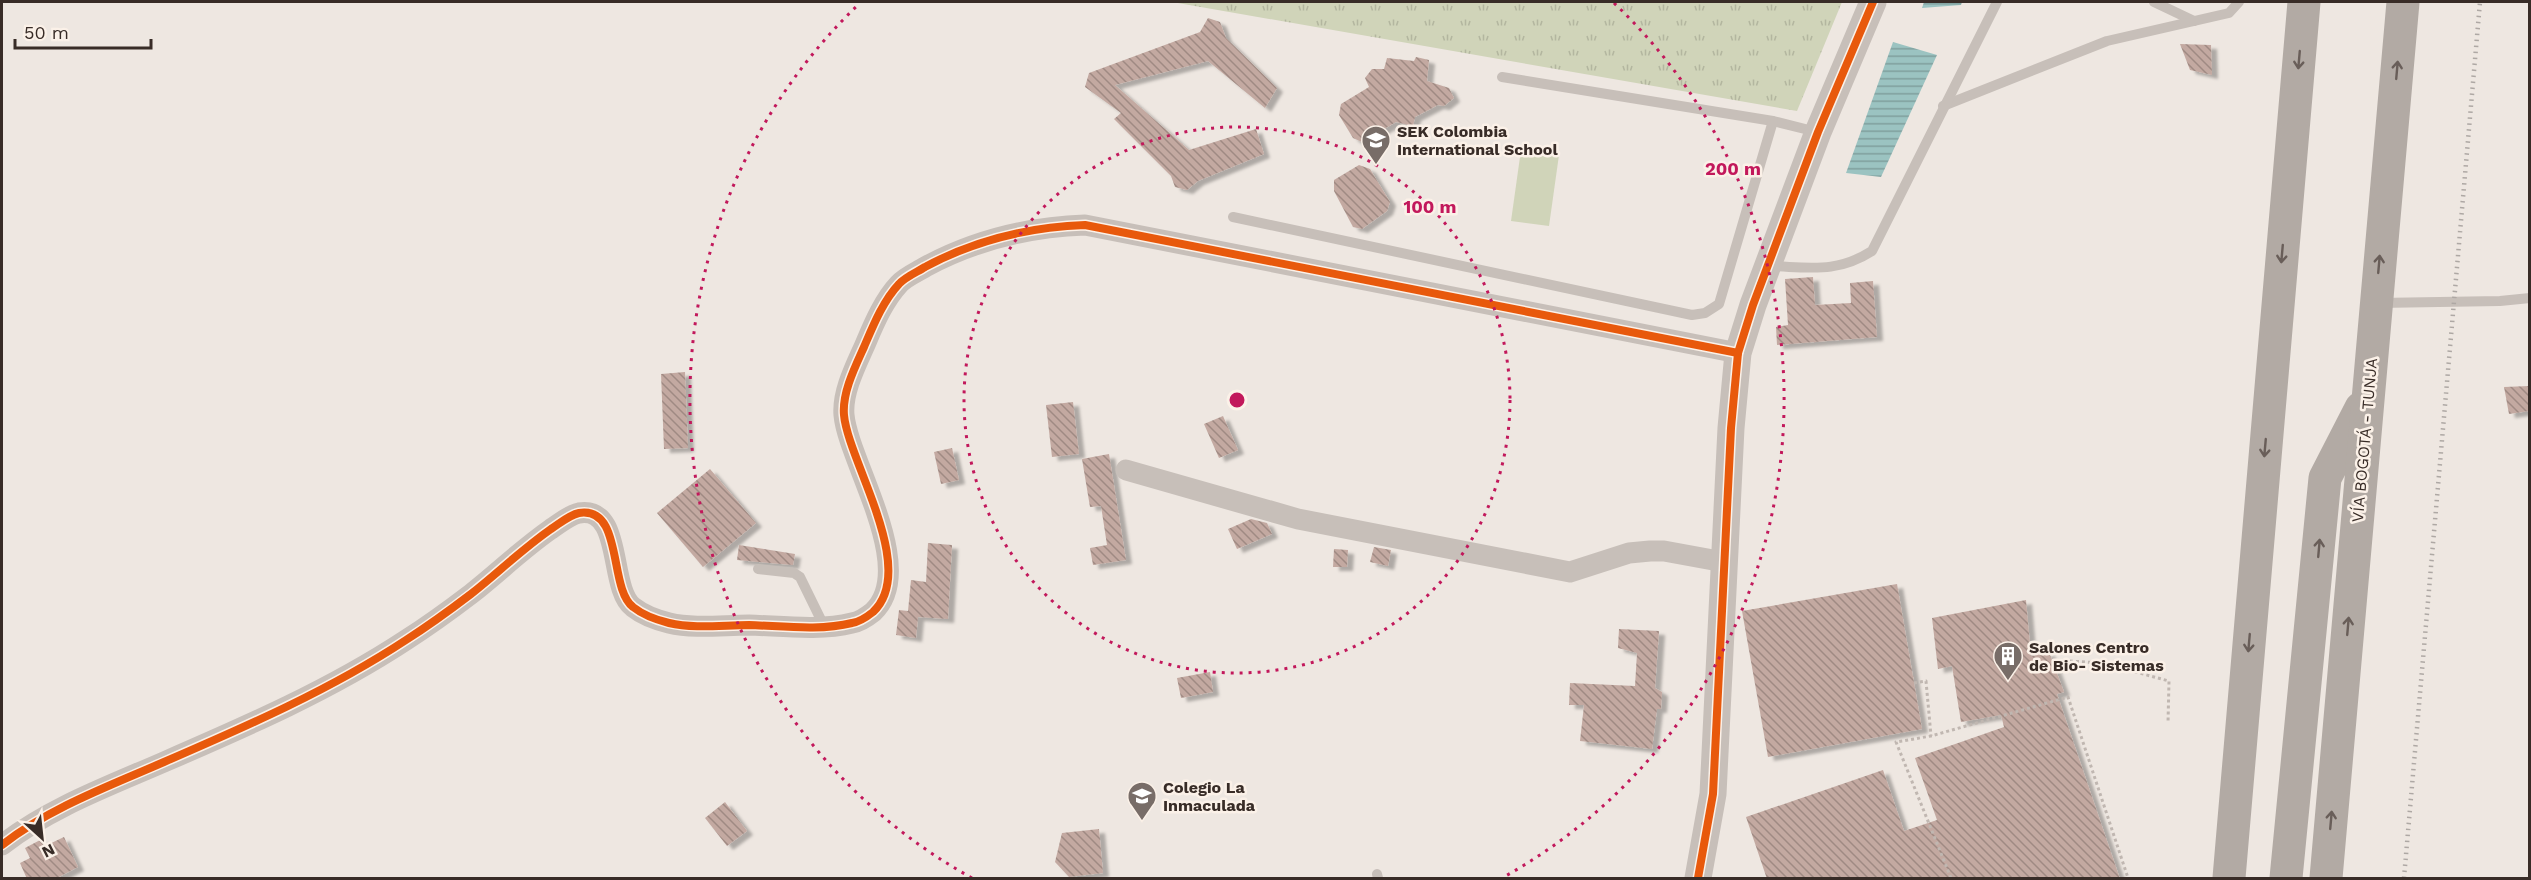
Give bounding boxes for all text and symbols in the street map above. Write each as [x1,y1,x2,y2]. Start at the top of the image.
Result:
scale bar [15,12,152,50]
text: 50 m [24,22,69,43]
one-way arrow [2293,49,2304,69]
one-way arrow [2392,61,2403,81]
place label: SEK Colombia International School [1397,122,1558,159]
school or university icon: SEK Colombia International School [1360,124,1392,166]
text: 200 m [1705,158,1761,179]
text: 100 m [1403,196,1457,217]
one-way arrow [2276,244,2287,263]
one-way arrow [2374,255,2385,275]
street label: VÍA BOGOTÁ - TUNJA [2348,357,2381,523]
centre of rings [1227,390,1247,410]
one-way arrow [2260,438,2271,458]
one-way arrow [2314,538,2325,558]
one-way arrow [2343,617,2354,636]
one-way arrow [2243,632,2254,652]
place label: Salones Centro de Bio- Sistemas [2029,638,2164,675]
building icon: Salones Centro de Bio- Sistemas [1992,640,2024,682]
place label: Colegio La Inmaculada [1163,778,1256,815]
school or university icon: Colegio La Inmaculada [1126,780,1158,822]
north arrow [12,808,72,868]
one-way arrow [2326,811,2337,831]
text: N [39,840,58,862]

